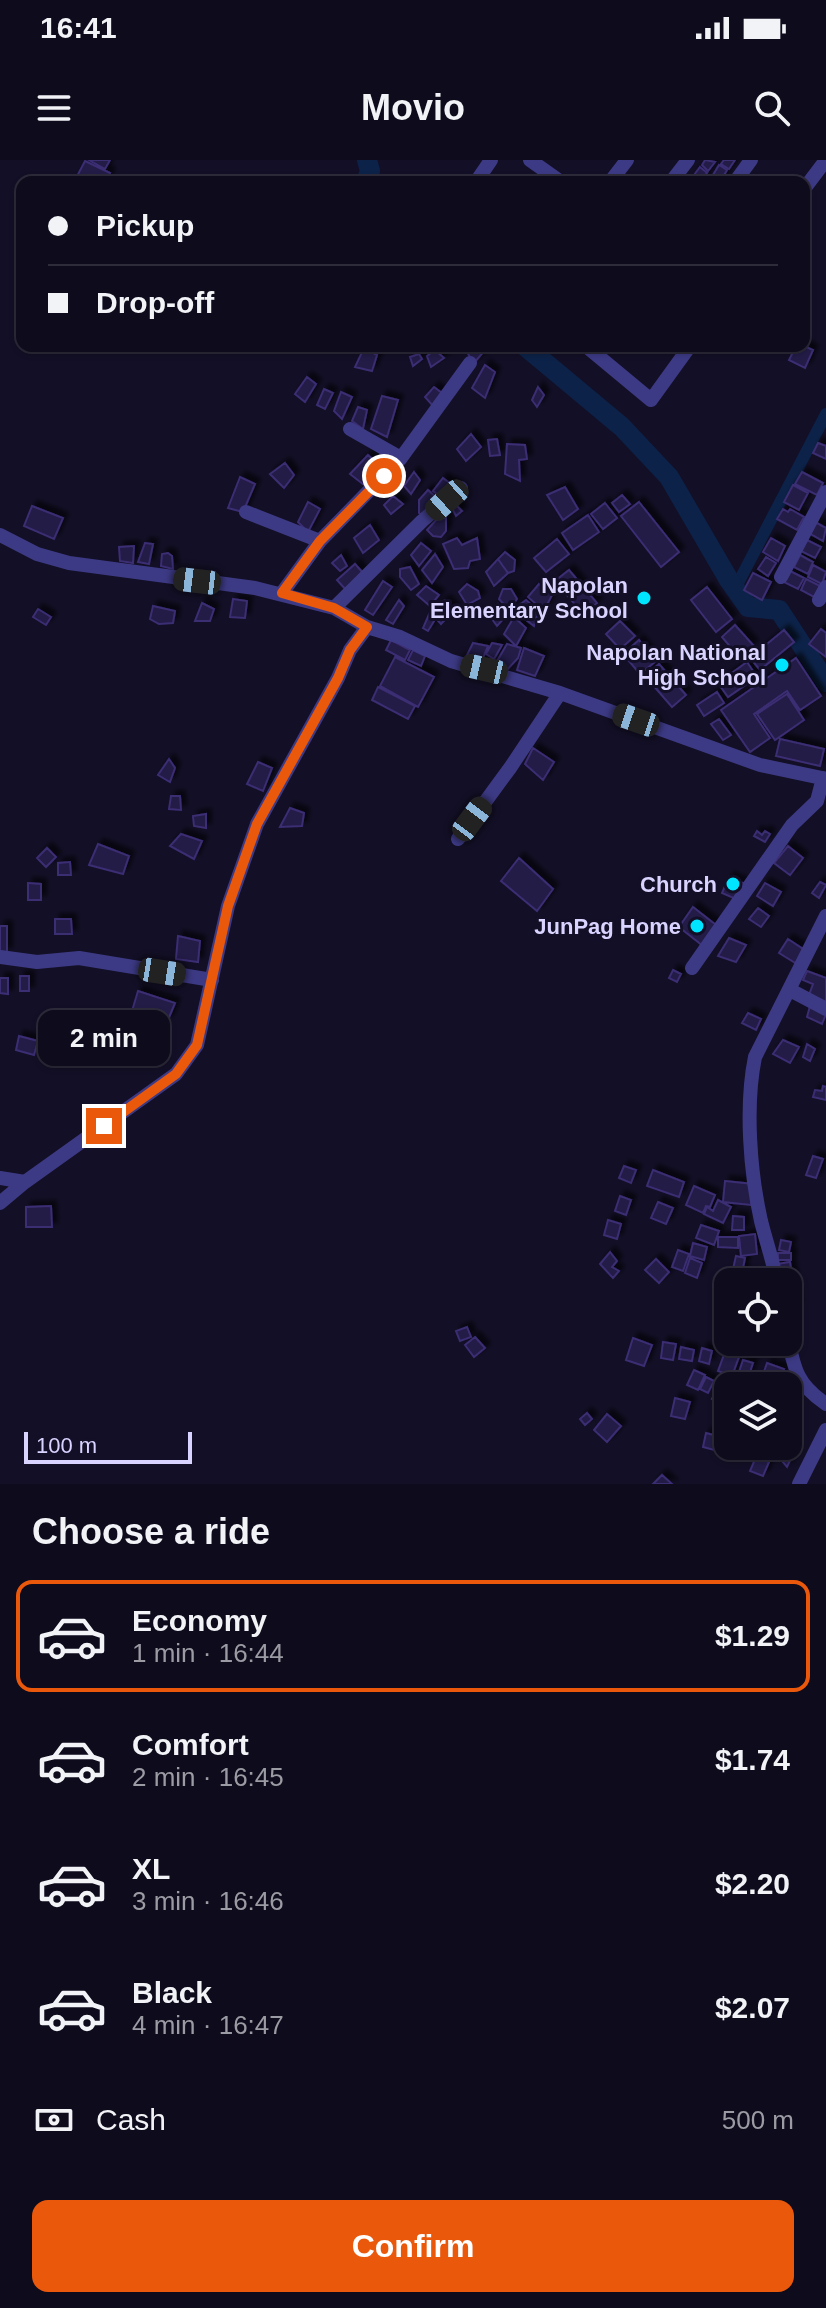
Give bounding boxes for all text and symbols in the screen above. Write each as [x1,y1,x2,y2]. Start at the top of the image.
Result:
text: 16:41 [40,11,117,44]
icon: menu [32,86,76,130]
icon: search [750,86,794,130]
text: Movio [361,87,465,128]
text: Pickup [96,209,194,242]
text: Drop-off [96,286,214,319]
route start [366,458,402,494]
car [421,475,473,525]
car [172,566,222,596]
place label: Napolan Elementary School [430,573,628,623]
marker: Napolan Elementary School [635,589,653,607]
place label: Napolan National High School [586,640,766,690]
car [458,652,510,686]
marker: Napolan National High School [773,656,791,674]
car [609,701,663,739]
car [448,793,496,845]
place label: Church [640,872,717,897]
marker: Church [724,875,742,893]
place label: JunPag Home [534,914,681,939]
marker: JunPag Home [688,917,706,935]
car [136,956,188,988]
callout: 2 min [38,1010,170,1066]
text: 2 min [70,1023,138,1053]
route end [86,1108,122,1144]
map controls [714,1268,802,1460]
button: locate [714,1268,802,1356]
button: layers [714,1372,802,1460]
scale bar [24,1428,192,1464]
text: 100 m [36,1433,97,1458]
text: Choose a ride [32,1511,270,1552]
icon: car [36,1600,108,1672]
text: Economy [132,1604,267,1637]
text: $1.29 [715,1619,790,1652]
text: 1 min · 16:44 [132,1638,284,1668]
icon: car [36,1724,108,1796]
text: Comfort [132,1728,249,1761]
text: $1.74 [715,1743,790,1776]
text: 2 min · 16:45 [132,1762,284,1792]
icon: car [36,1848,108,1920]
text: XL [132,1852,170,1885]
text: $2.20 [715,1867,790,1900]
text: 3 min · 16:46 [132,1886,284,1916]
icon: car [36,1972,108,2044]
text: Black [132,1976,212,2009]
text: $2.07 [715,1991,790,2024]
text: 4 min · 16:47 [132,2010,284,2040]
icon: cash [32,2098,76,2142]
text: Cash [96,2103,166,2136]
text: 500 m [722,2105,794,2135]
button: Confirm [32,2200,794,2292]

